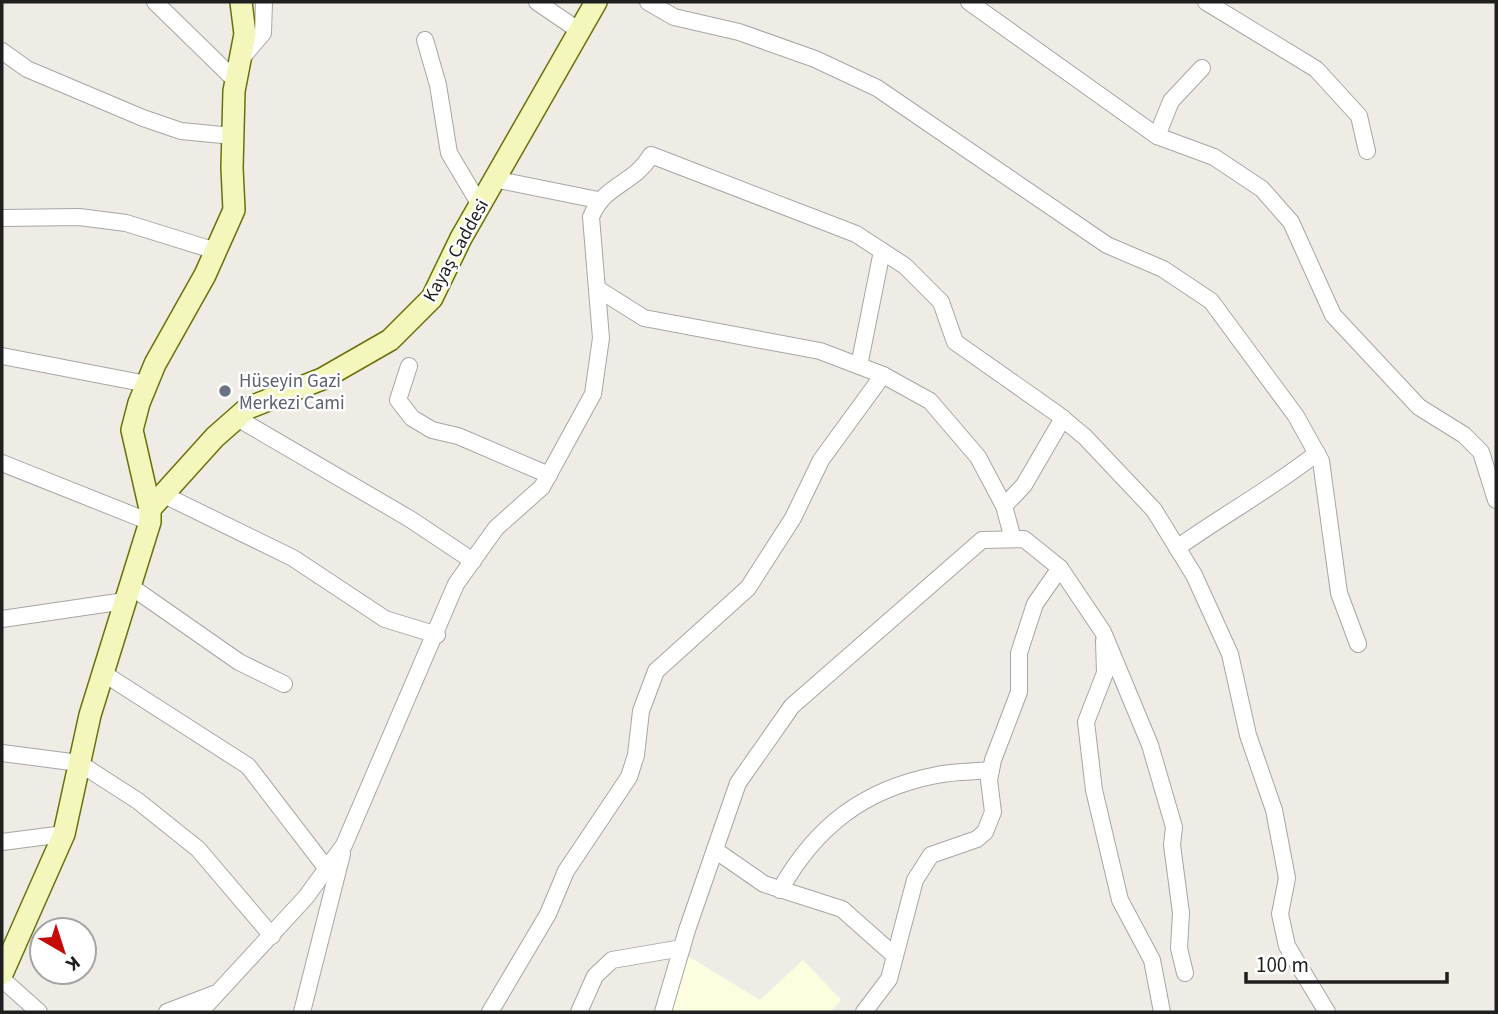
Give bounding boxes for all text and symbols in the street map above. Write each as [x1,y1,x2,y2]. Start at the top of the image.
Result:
street label: Kayaş Caddesi [417,194,496,307]
place label: Hüseyin Gazi Merkezi Cami [239,368,345,417]
marker: Hüseyin Gazi Merkezi Cami [217,383,233,399]
north arrow [28,916,98,986]
scale bar [1246,940,1447,984]
text: K [59,949,86,977]
text: 100 m [1256,950,1309,980]

